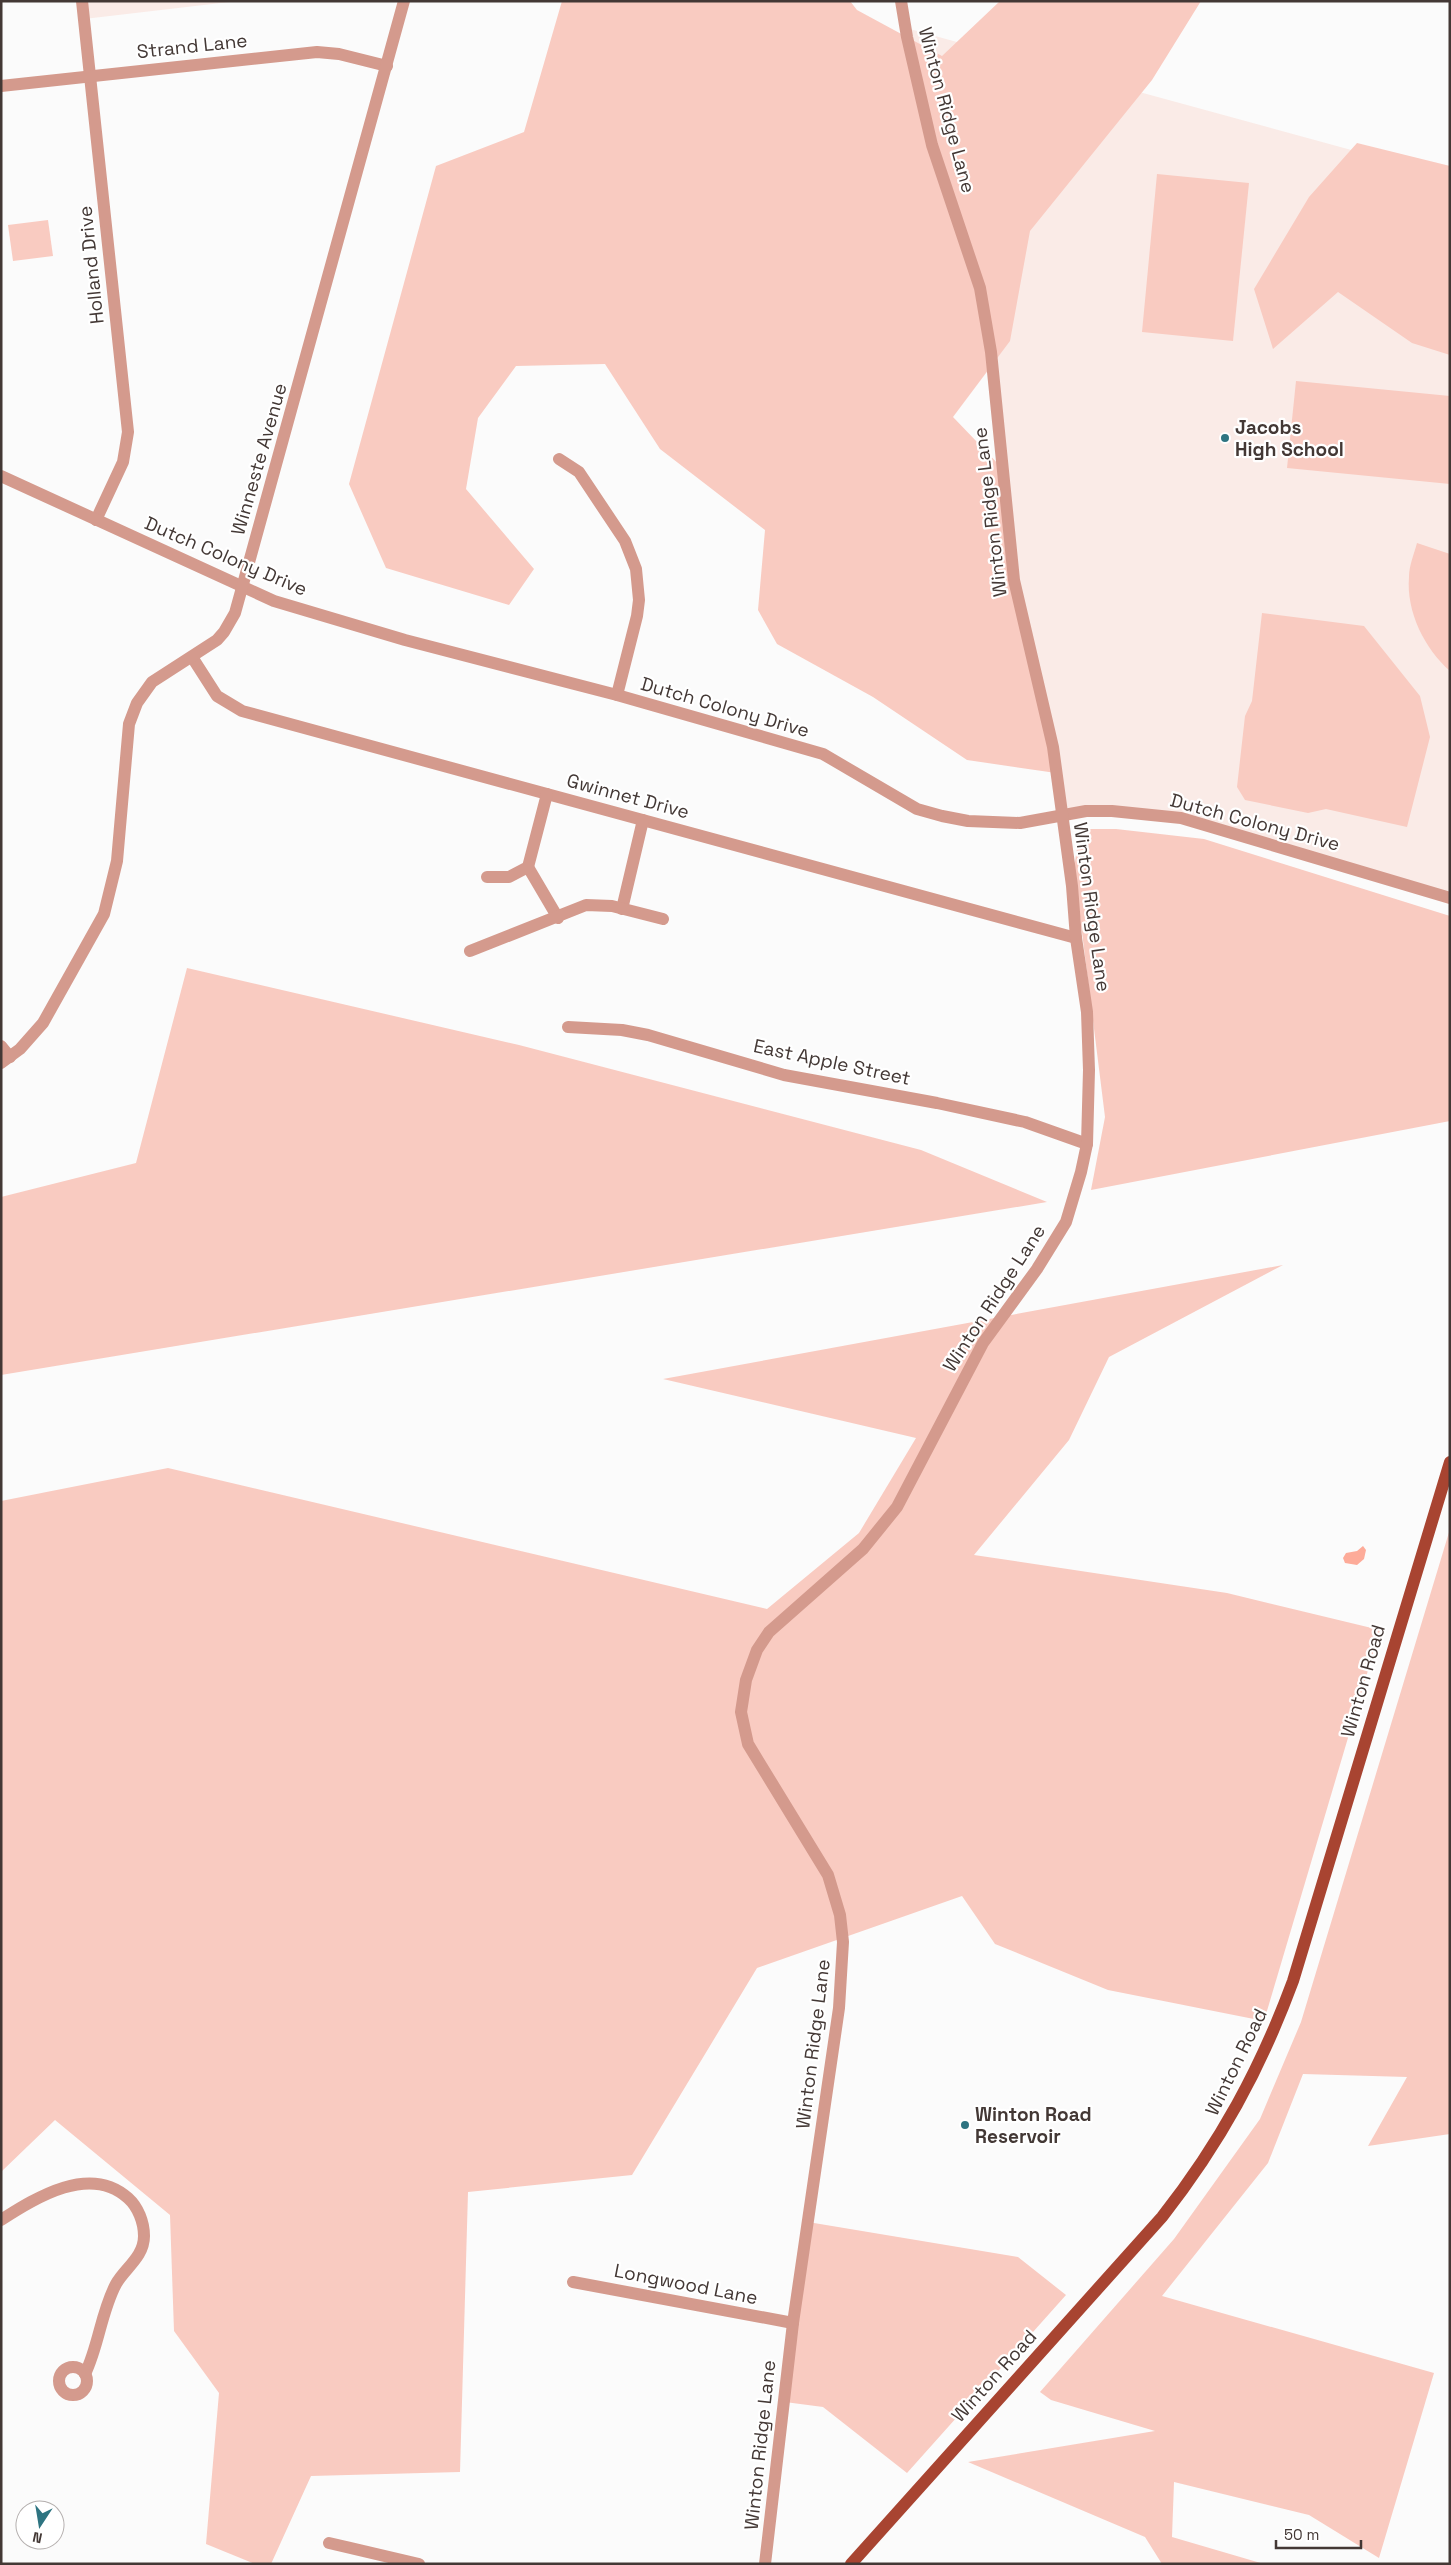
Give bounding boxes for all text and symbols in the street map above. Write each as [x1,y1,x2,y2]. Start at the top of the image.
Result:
street label: Winton Ridge Lane [913,24,981,196]
street label: Strand Lane [135,28,249,64]
street label: Holland Drive [72,205,110,325]
street label: Winneste Avenue [225,380,293,538]
place label: Jacobs High School [1235,415,1344,462]
street label: Winton Ridge Lane [967,426,1013,598]
marker: Jacobs High School [1219,432,1231,444]
street label: Dutch Colony Drive [141,510,311,602]
street label: Dutch Colony Drive [638,671,812,743]
street label: Gwinnet Drive [564,768,692,824]
street label: Dutch Colony Drive [1168,787,1342,857]
street label: Winton Ridge Lane [1068,821,1116,993]
street label: East Apple Street [751,1033,913,1091]
street label: Winton Ridge Lane [937,1220,1051,1376]
street label: Winton Road [1335,1622,1391,1740]
street label: Winton Ridge Lane [790,1958,836,2130]
street label: Winton Road [1199,2004,1273,2120]
place label: Winton Road Reservoir [975,2102,1092,2149]
marker: Winton Road Reservoir [959,2119,971,2131]
street label: Longwood Lane [612,2258,760,2310]
street label: Winton Road [946,2325,1042,2427]
street label: Winton Ridge Lane [739,2359,781,2531]
north arrow [15,2500,65,2550]
scale bar [1276,2518,1361,2550]
text: 50 m [1284,2525,1319,2544]
text: N [31,2528,44,2547]

